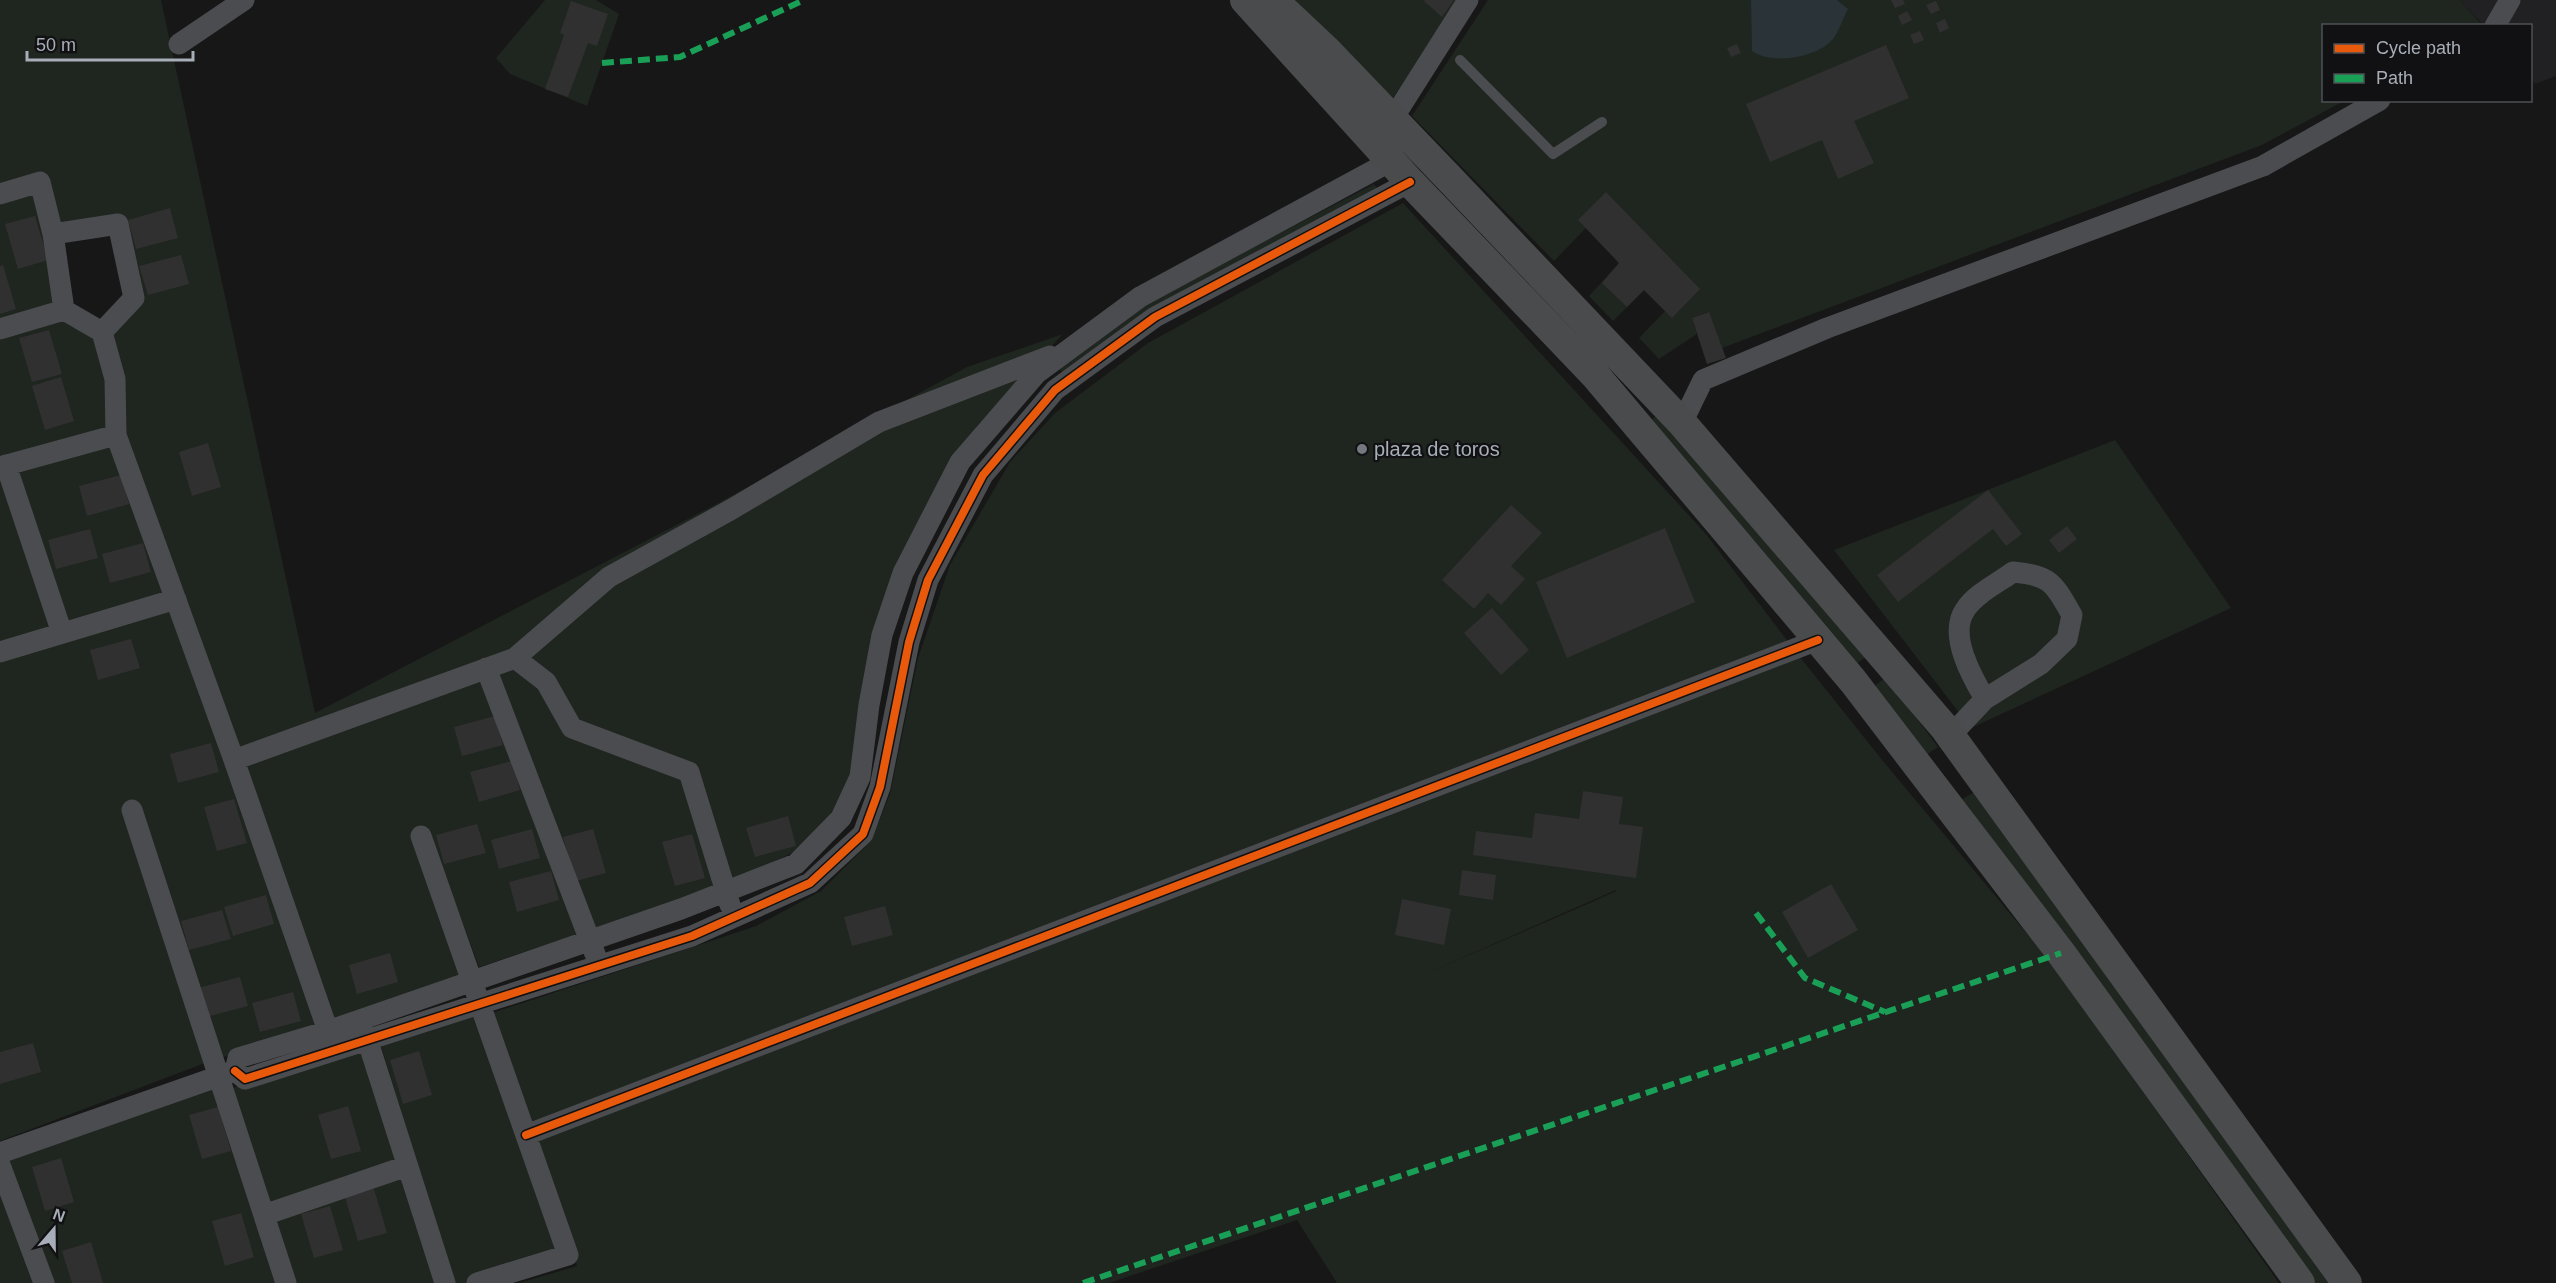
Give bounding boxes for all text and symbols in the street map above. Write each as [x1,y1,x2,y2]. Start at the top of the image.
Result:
scale bar [27,24,194,62]
legend [2322,24,2532,102]
text: 50 m [36,35,76,55]
text: Cycle path [2376,38,2461,58]
text: Path [2376,68,2413,88]
place label: plaza de toros [1374,438,1500,460]
marker: plaza de toros [1355,442,1369,456]
north arrow [24,1199,84,1259]
text: N [51,1205,67,1225]

